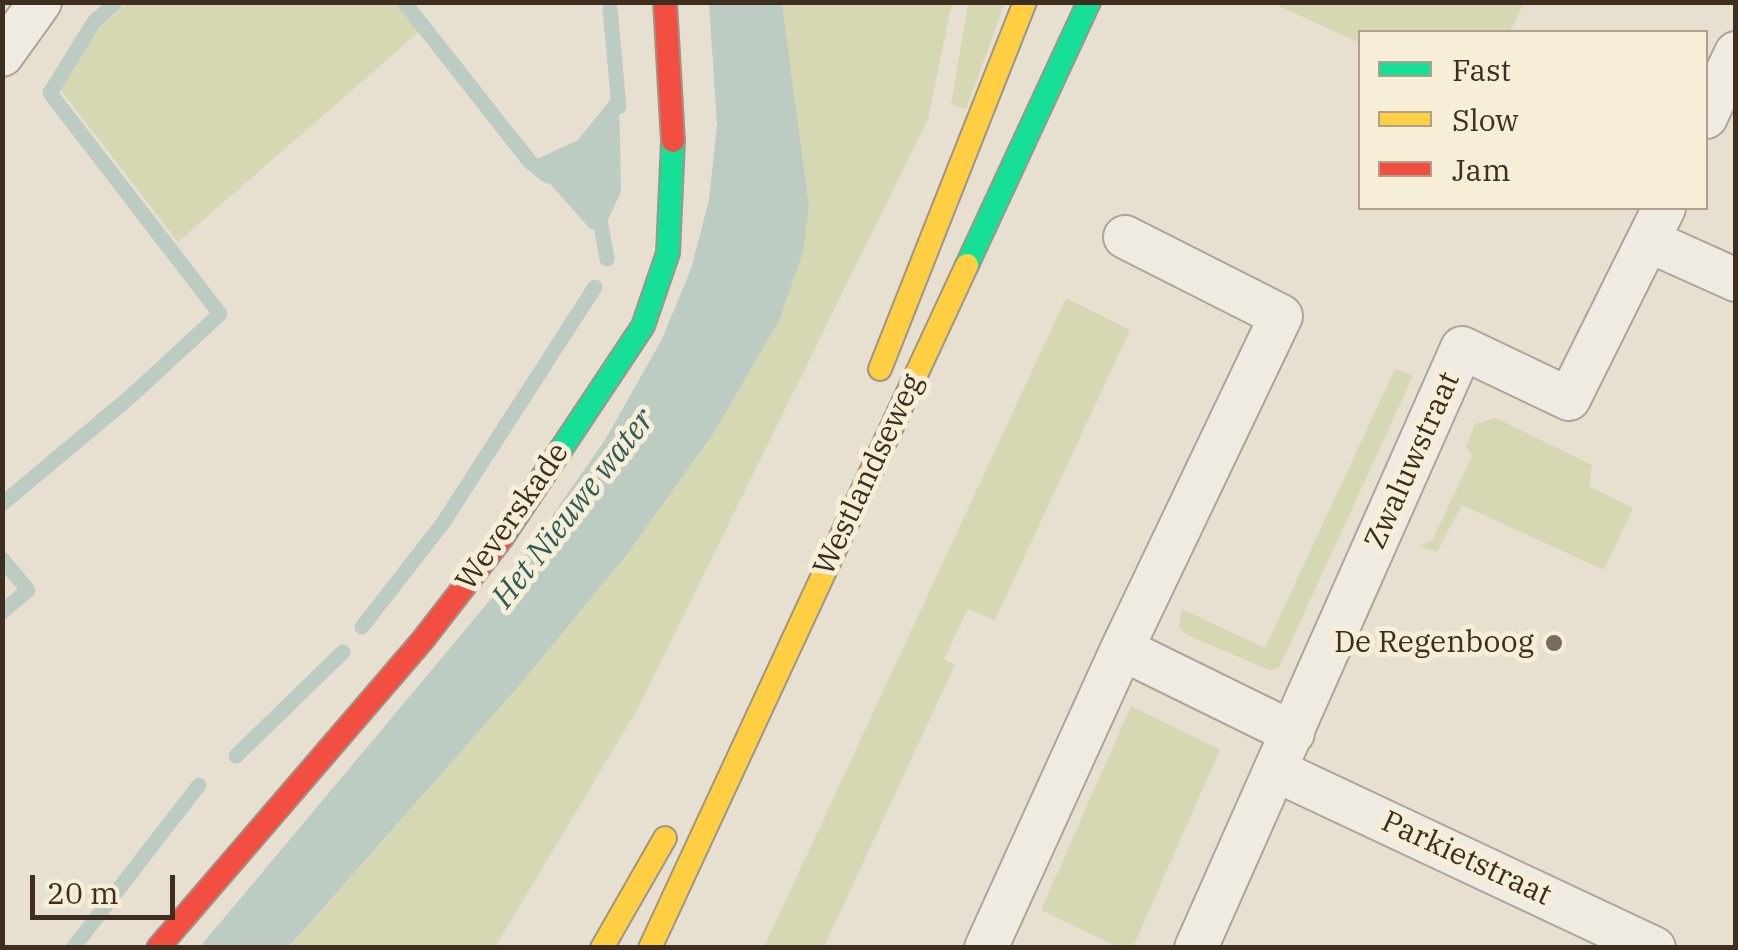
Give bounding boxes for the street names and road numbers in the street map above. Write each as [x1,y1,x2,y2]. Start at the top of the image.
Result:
street label: Zwaluwstraat [1358,367,1468,555]
street label: Westlandseweg [807,369,931,581]
street label: Weverskade [449,436,577,598]
street label: Parkietstraat [1375,804,1557,914]

